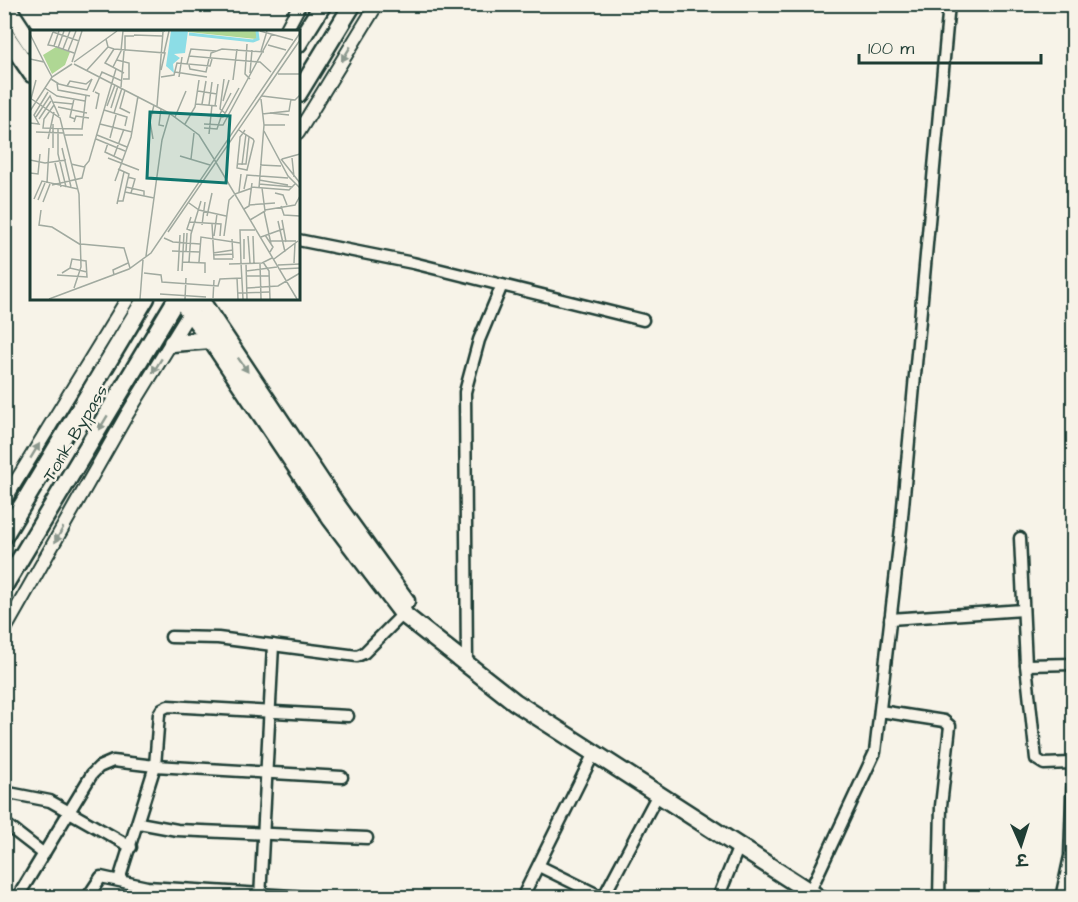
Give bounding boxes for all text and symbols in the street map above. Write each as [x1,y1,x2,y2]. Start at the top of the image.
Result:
scale bar [859,27,1040,65]
inset map [30,30,300,300]
text: 100 m [868,36,914,61]
one-way arrow [341,46,352,62]
one-way arrow [237,356,249,372]
one-way arrow [152,358,163,375]
street label: Tonk Bypass [37,380,115,487]
one-way arrow [98,415,109,431]
one-way arrow [29,443,40,459]
one-way arrow [54,527,64,544]
north arrow [991,815,1051,875]
text: उ [1014,848,1030,870]

